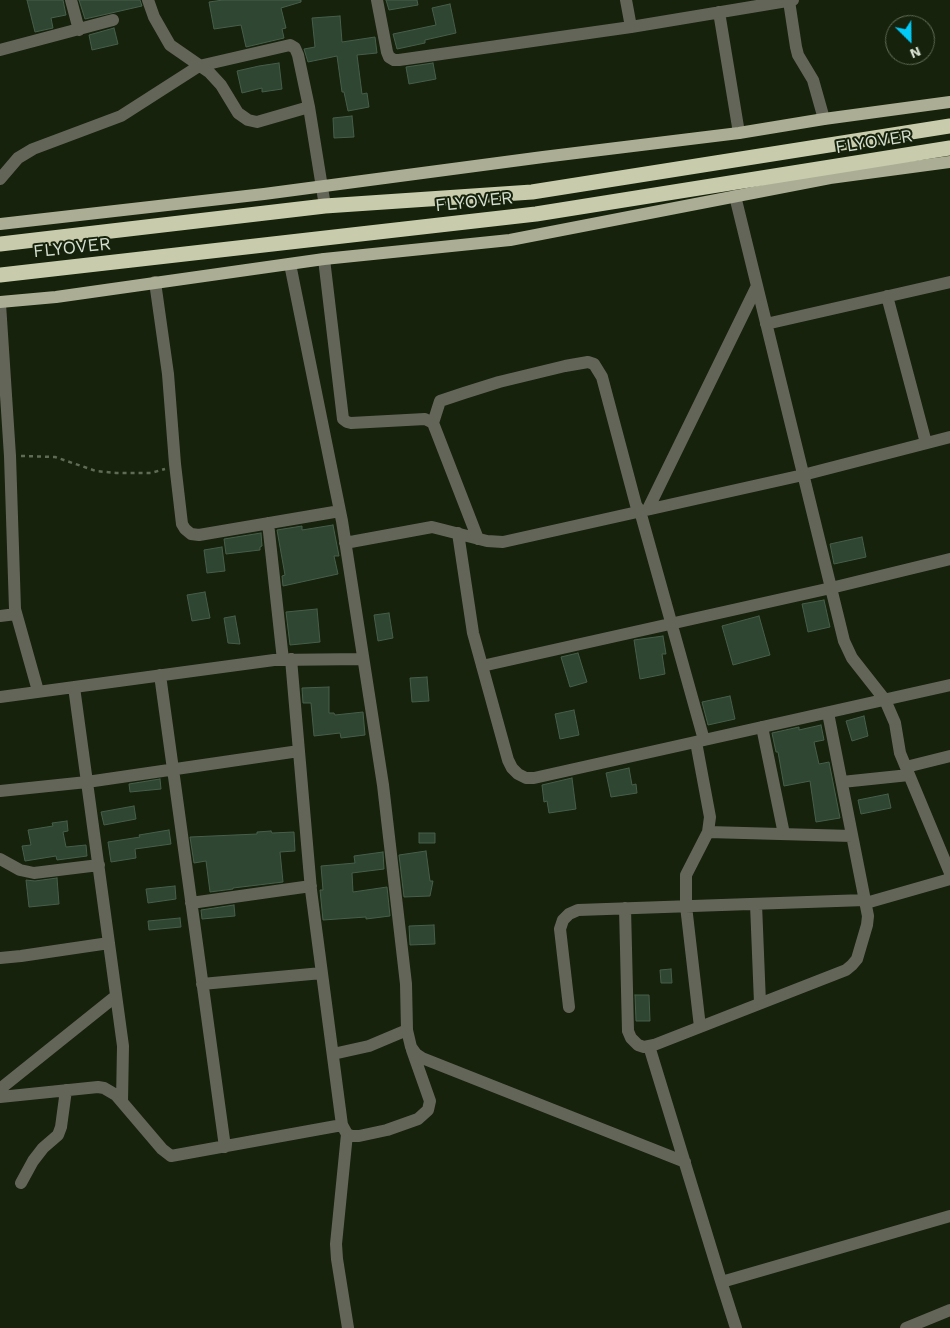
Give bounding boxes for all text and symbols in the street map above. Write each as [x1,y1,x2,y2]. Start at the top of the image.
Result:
north arrow [885,15,935,65]
text: N [908,43,923,62]
street label: FLYOVER [834,125,914,159]
street label: FLYOVER [434,187,514,217]
street label: FLYOVER [32,233,112,263]

